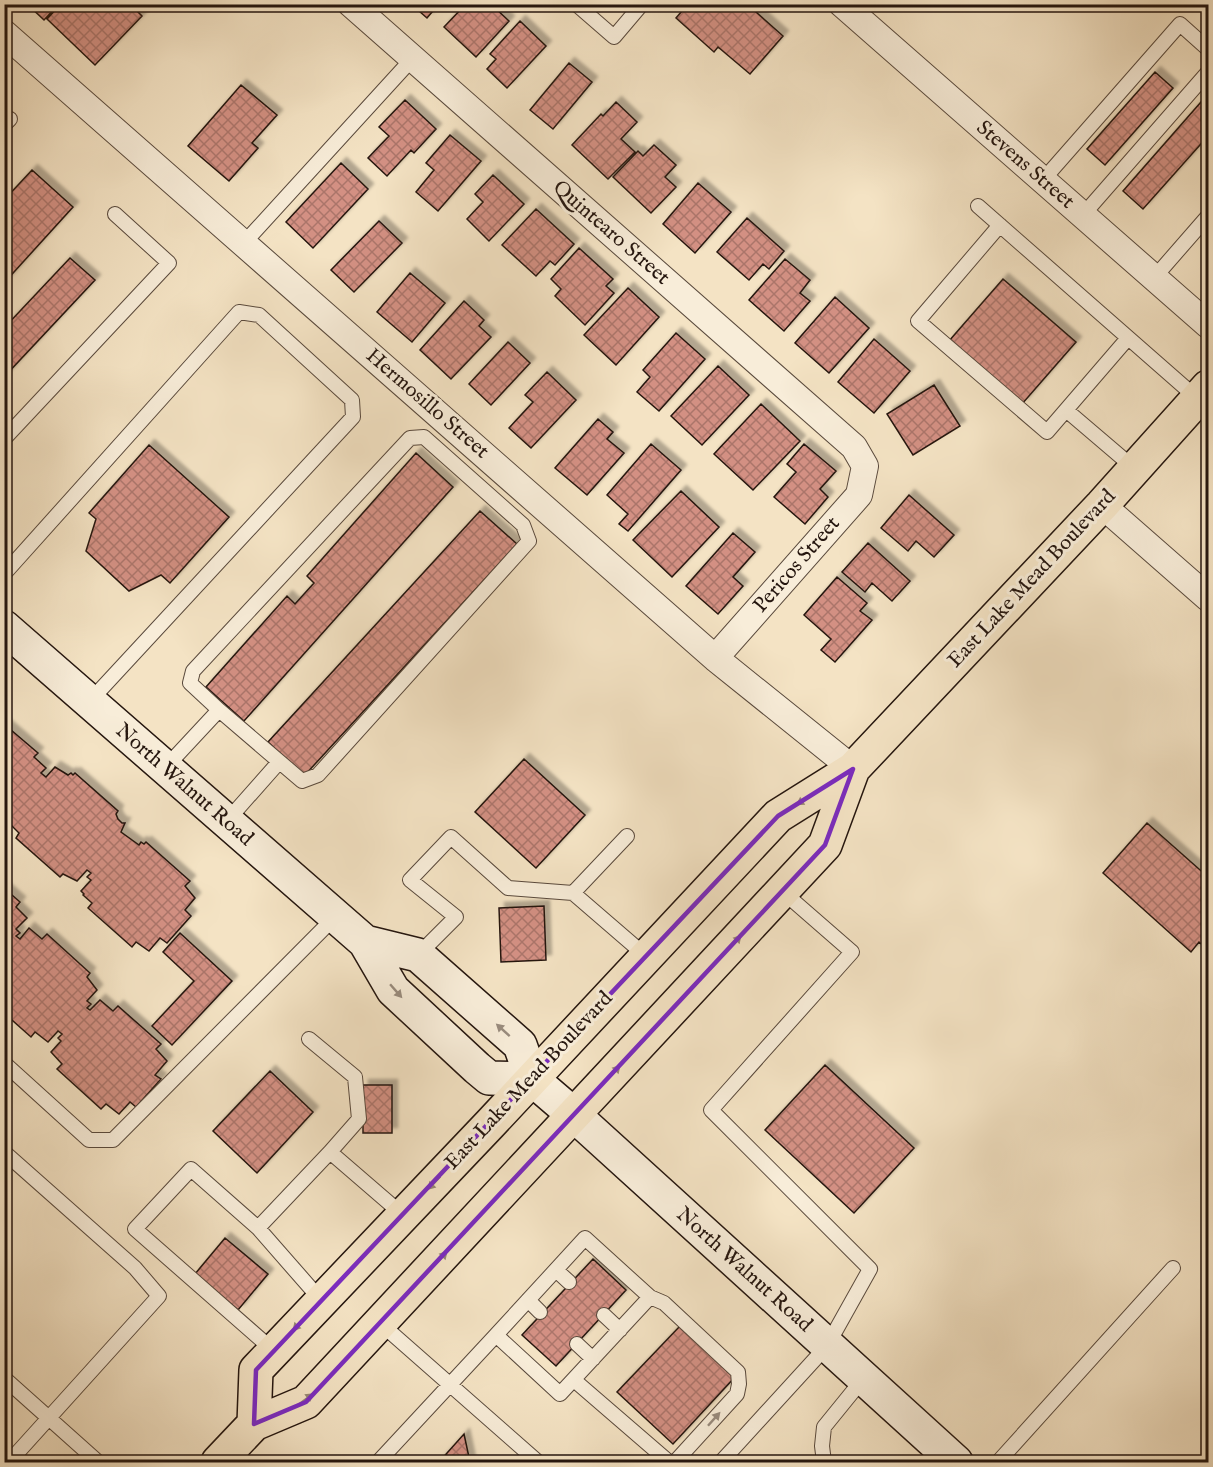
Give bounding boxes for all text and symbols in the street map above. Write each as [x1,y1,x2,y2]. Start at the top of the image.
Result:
street label: Stevens Street [970,115,1080,215]
street label: Quintearo Street [547,175,675,291]
street label: Hermosillo Street [360,343,494,465]
street label: East Lake Mead Boulevard [942,483,1122,674]
street label: Pericos Street [748,511,846,619]
street label: North Walnut Road [109,718,259,853]
one-way arrow [796,794,812,805]
one-way arrow [728,934,742,949]
one-way arrow [389,984,403,999]
street label: East Lake Mead Boulevard [439,985,619,1176]
one-way arrow [496,1024,511,1037]
one-way arrow [607,1065,620,1080]
one-way arrow [427,1175,441,1189]
street label: North Walnut Road [670,1202,818,1339]
one-way arrow [433,1252,447,1266]
one-way arrow [293,1316,306,1331]
one-way arrow [298,1393,314,1405]
one-way arrow [707,1412,720,1427]

